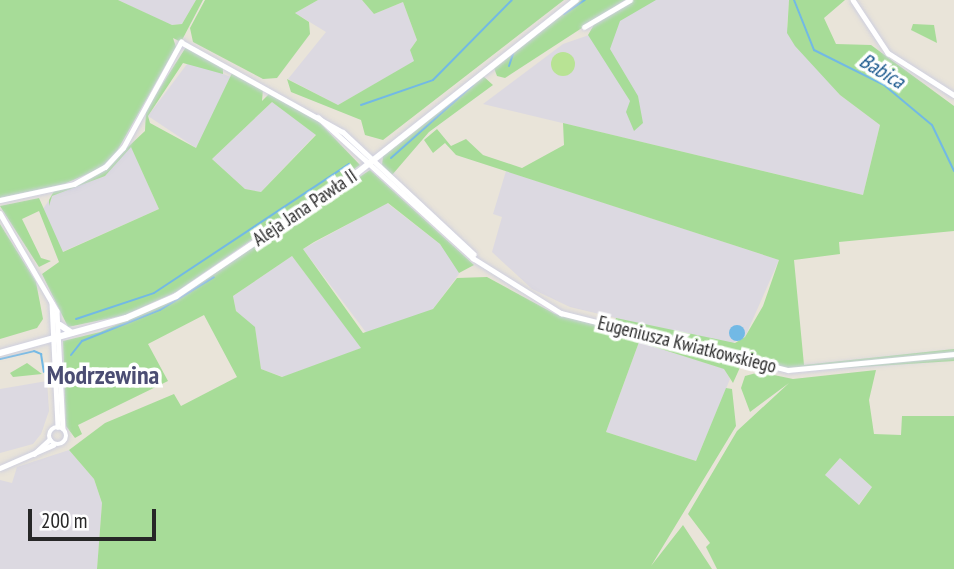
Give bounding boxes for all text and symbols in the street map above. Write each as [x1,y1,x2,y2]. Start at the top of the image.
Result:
water label: Babica [855,48,909,94]
street label: Aleja Jana Pawła II [249,165,361,251]
street label: Eugeniusza Kwiatkowskiego [595,312,779,378]
district label: Modrzewina [47,359,159,391]
scale bar [32,496,159,540]
text: 200 m [41,507,87,534]

